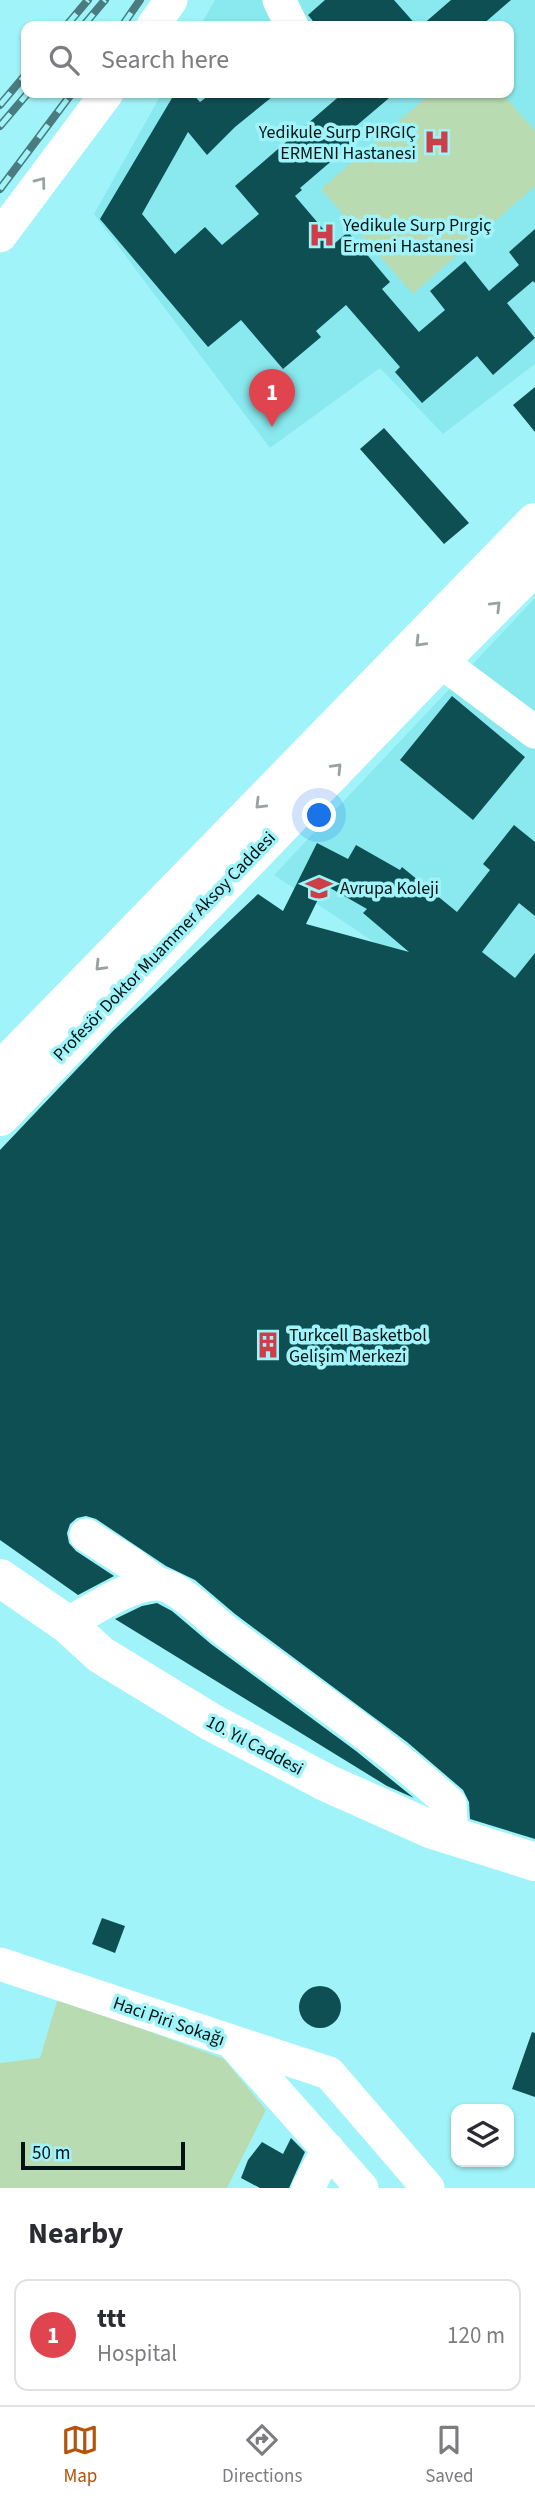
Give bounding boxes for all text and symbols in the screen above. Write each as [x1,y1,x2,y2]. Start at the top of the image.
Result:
search box [21,21,514,98]
icon: search [45,41,83,79]
text: Search here [101,41,229,78]
place label: Yedikule Surp PIRGIÇ ERMENI Hastanesi [258,120,416,166]
hospital icon: Yedikule Surp PIRGIÇ ERMENI Hastanesi [422,127,452,157]
one-way arrow [33,177,46,190]
place label: Yedikule Surp Pırgiç Ermeni Hastanesi [342,213,491,259]
hospital icon: Yedikule Surp Pırgiç Ermeni Hastanesi [307,220,337,250]
pin: 1 [249,369,295,427]
one-way arrow [487,601,500,614]
one-way arrow [415,634,428,647]
one-way arrow [328,764,341,777]
one-way arrow [256,796,268,808]
your location [302,798,336,832]
street label: Profesör Doktor Muammer Aksoy Caddesi [47,826,281,1067]
school or university icon: Avrupa Koleji [304,873,334,903]
place label: Avrupa Koleji [340,876,439,901]
one-way arrow [96,958,109,971]
place label: Turkcell Basketbol Gelişim Merkezi [289,1323,427,1369]
building icon: Turkcell Basketbol Gelişim Merkezi [253,1330,283,1360]
street label: 10. Yıl Caddesi [202,1709,308,1782]
street label: Haci Piri Sokağı [110,1991,228,2052]
map controls [451,2104,514,2167]
button: layers [451,2104,514,2167]
scale bar [21,2139,186,2171]
text: 50 m [32,2140,70,2167]
text: Nearby [28,2212,123,2255]
text: ttt [97,2300,126,2337]
text: 1 [47,2319,59,2352]
text: 120 m [447,2319,505,2352]
text: Hospital [97,2337,177,2370]
tab: Map [61,2421,99,2490]
tab: Directions [222,2421,302,2490]
tab: Saved [425,2421,474,2490]

